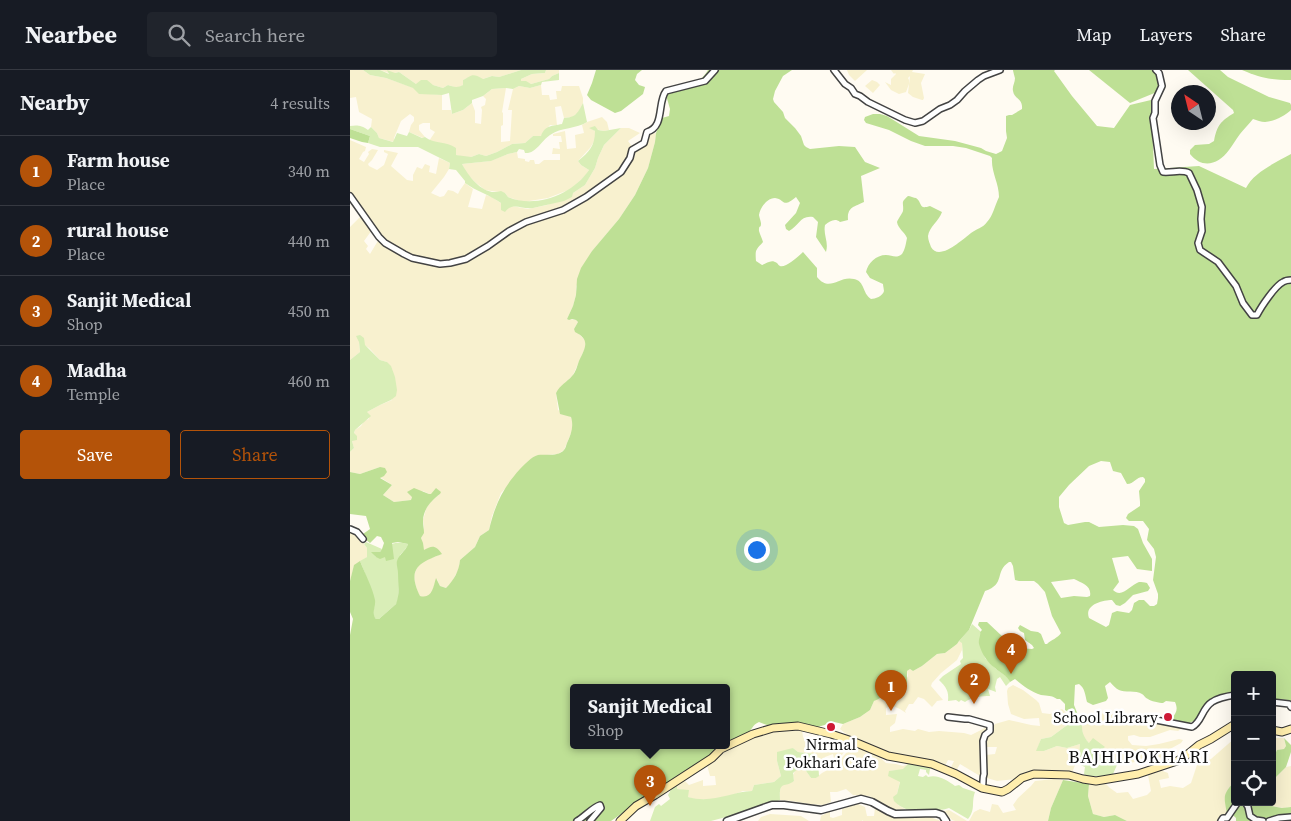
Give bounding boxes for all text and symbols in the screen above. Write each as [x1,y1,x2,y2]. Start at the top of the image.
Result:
search box [147,12,497,57]
text: Nearbee [25,18,117,51]
icon: search [165,21,193,49]
text: Search here [205,22,305,48]
text: Map [1076,22,1111,47]
text: Layers [1139,22,1192,47]
text: Share [1220,22,1266,47]
north arrow [1171,85,1216,130]
text: Nearby [20,88,90,117]
text: 4 results [270,92,330,114]
text: Farm house [67,147,170,173]
text: 1 [32,160,40,182]
text: 340 m [288,160,330,182]
text: Place [67,173,105,195]
text: rural house [67,217,169,243]
text: 2 [32,230,40,252]
text: 440 m [288,230,330,252]
text: Place [67,243,105,265]
text: Sanjit Medical [67,287,191,313]
text: 3 [32,300,40,322]
text: 450 m [288,300,330,322]
text: Shop [67,313,103,335]
text: Madha [67,357,127,383]
text: 4 [32,370,40,392]
text: 460 m [288,370,330,392]
text: Temple [67,383,120,405]
button: Save [20,430,170,479]
button: Share [180,430,330,479]
your location [744,537,770,563]
pin: 4 [995,633,1027,674]
pin: 2 [958,663,990,704]
pin: 1 [875,670,907,711]
map controls [1231,671,1276,806]
button: + [1231,671,1276,716]
popup [570,684,730,749]
text: Sanjit Medical [588,693,712,719]
place label: School Library [1053,706,1159,728]
marker: School Library [1162,711,1174,723]
button: − [1231,716,1276,761]
text: Shop [588,719,623,741]
marker: Nirmal Pokhari Cafe [825,721,837,733]
place label: Nirmal Pokhari Cafe [785,733,877,773]
district label: BAJHIPOKHARI [1068,744,1210,769]
button: locate [1231,761,1276,806]
pin: 3 [634,765,666,806]

